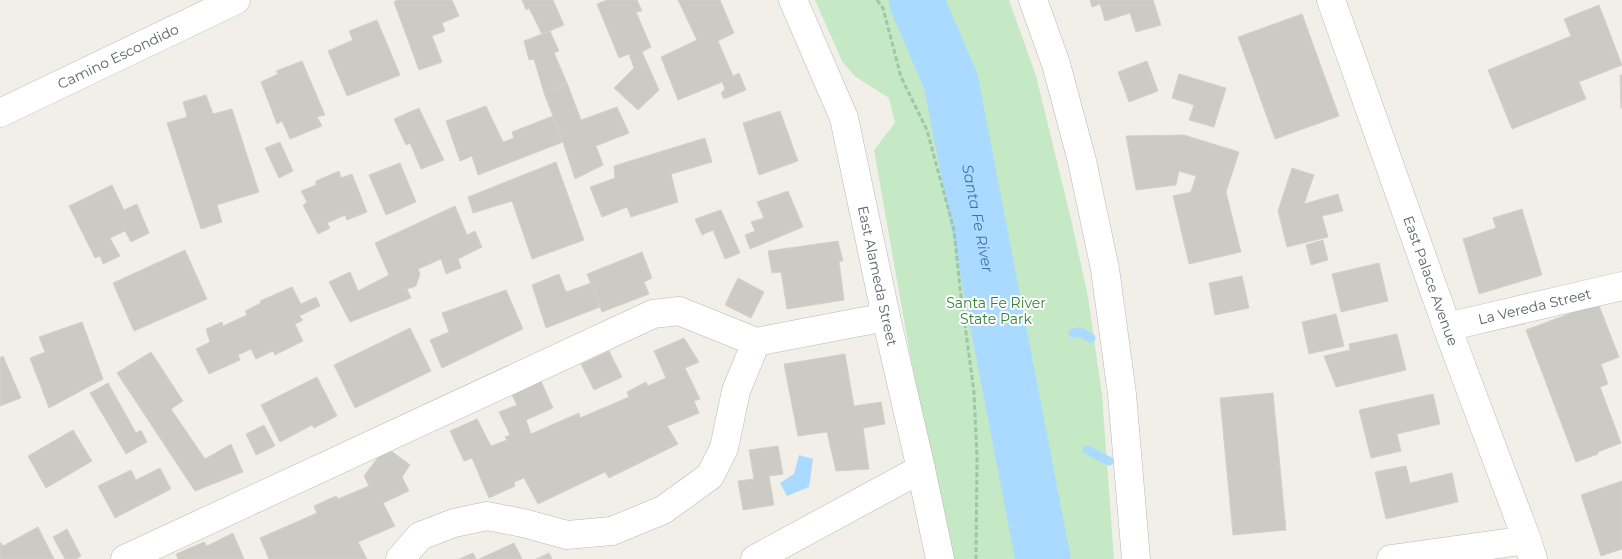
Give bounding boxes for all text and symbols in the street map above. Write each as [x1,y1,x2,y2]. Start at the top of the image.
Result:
street label: Camino Escondido [55,20,182,93]
water label: Santa Fe River [958,163,998,275]
street label: East Alameda Street [854,204,901,348]
street label: East Palace Avenue [1399,213,1462,348]
street label: La Vereda Street [1476,284,1593,328]
park label: Santa Fe River State Park [946,294,1046,328]

